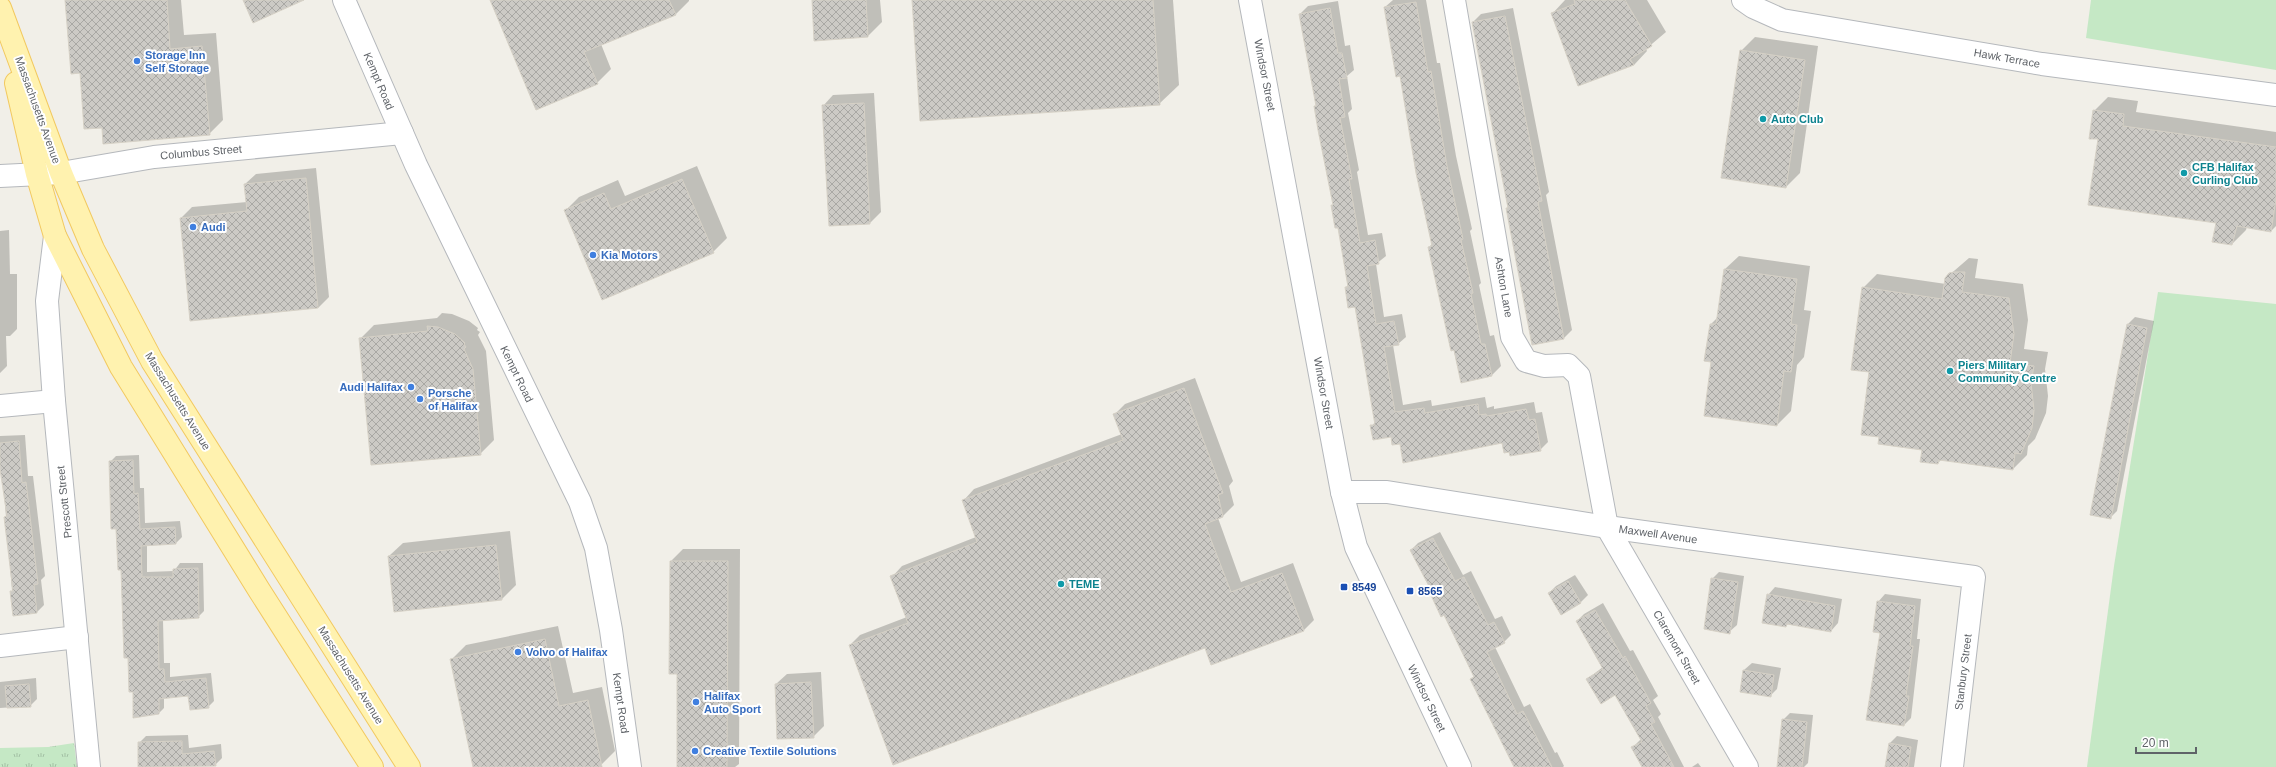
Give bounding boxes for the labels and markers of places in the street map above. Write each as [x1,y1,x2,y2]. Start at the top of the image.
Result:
place label: Storage Inn Self Storage [145,49,209,74]
marker: Storage Inn Self Storage [132,56,142,66]
place label: Auto Club [1771,113,1824,125]
marker: Auto Club [1758,114,1768,124]
place label: CFB Halifax Curling Club [2192,161,2258,186]
marker: CFB Halifax Curling Club [2179,168,2189,178]
place label: Audi [201,221,225,233]
marker: Audi [188,222,198,232]
place label: Kia Motors [601,249,658,261]
marker: Kia Motors [588,250,598,260]
place label: Piers Military Community Centre [1958,359,2056,384]
marker: Piers Military Community Centre [1945,366,1955,376]
place label: Audi Halifax [339,381,404,393]
marker: Audi Halifax [406,382,416,392]
place label: Porsche of Halifax [428,387,478,412]
marker: Porsche of Halifax [415,394,425,404]
place label: TEME [1069,578,1100,590]
marker: TEME [1056,579,1066,589]
place label: 8549 [1352,581,1376,593]
marker: 8549 [1339,582,1349,592]
place label: 8565 [1418,585,1442,597]
marker: 8565 [1405,586,1415,596]
place label: Volvo of Halifax [526,646,609,658]
marker: Volvo of Halifax [513,647,523,657]
place label: Halifax Auto Sport [704,690,761,715]
marker: Halifax Auto Sport [691,697,701,707]
place label: Creative Textile Solutions [703,745,837,757]
marker: Creative Textile Solutions [690,746,700,756]

